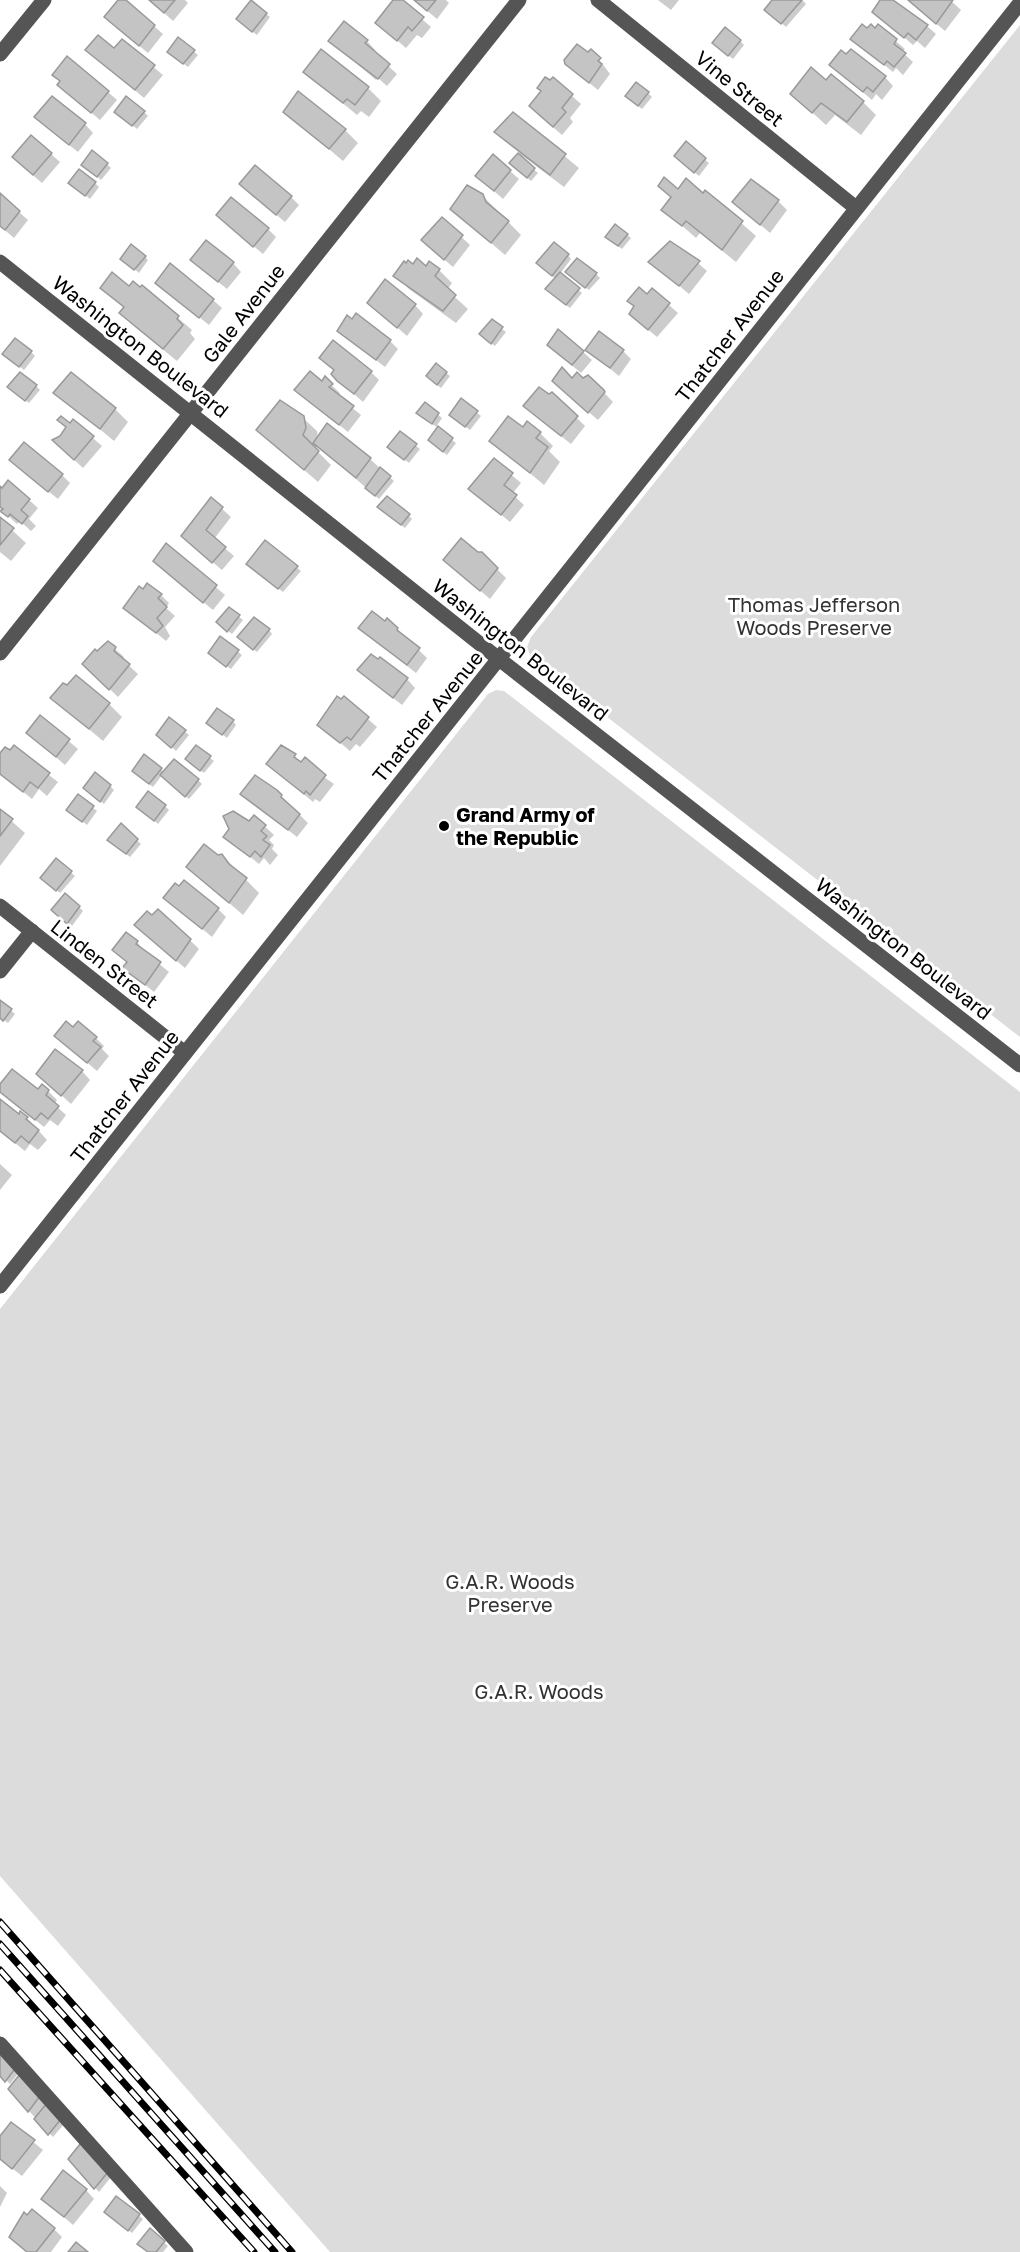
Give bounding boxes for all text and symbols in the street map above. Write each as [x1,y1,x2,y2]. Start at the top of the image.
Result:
street label: Vine Street [691,45,789,131]
street label: Gale Avenue [197,259,289,367]
street label: Thatcher Avenue [670,264,788,406]
street label: Washington Boulevard [48,270,234,422]
street label: Washington Boulevard [428,573,614,725]
park label: Thomas Jefferson Woods Preserve [728,592,900,639]
street label: Thatcher Avenue [367,645,487,787]
place label: Grand Army of the Republic [456,802,595,849]
marker: Grand Army of the Republic [437,819,451,833]
street label: Washington Boulevard [811,872,997,1024]
street label: Linden Street [47,914,163,1012]
street label: Thatcher Avenue [65,1025,183,1167]
park label: G.A.R. Woods Preserve [445,1569,575,1616]
park label: G.A.R. Woods [474,1679,604,1703]

